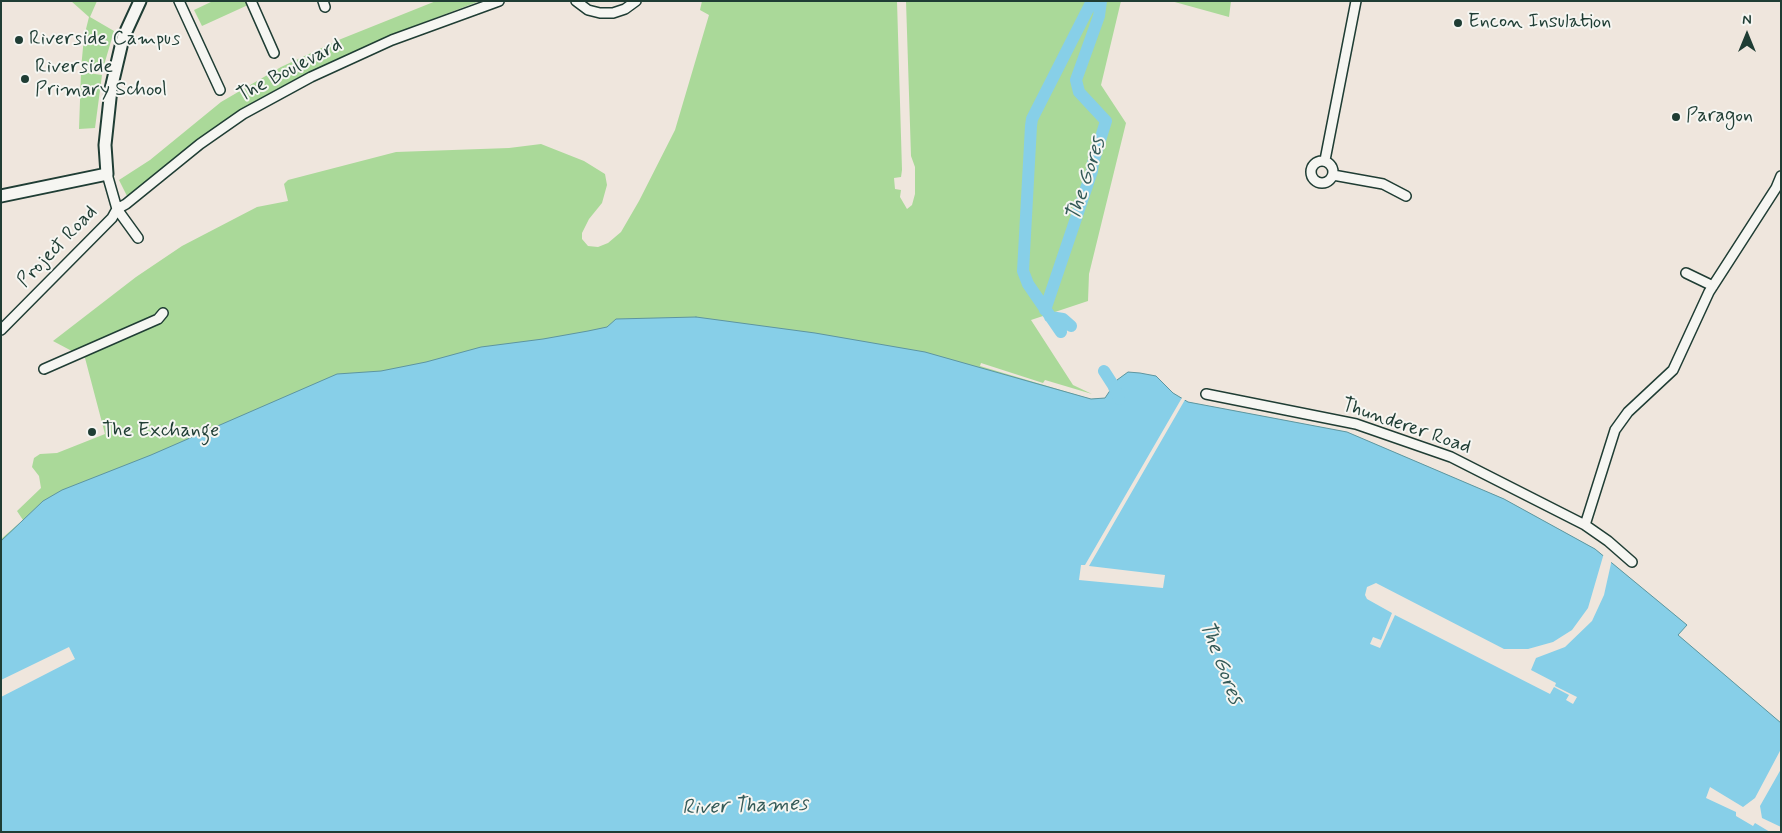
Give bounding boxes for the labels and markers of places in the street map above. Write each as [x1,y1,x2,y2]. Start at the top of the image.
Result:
place label: Encon Insulation [1468,11,1611,35]
marker: Encon Insulation [1452,17,1464,29]
place label: Riverside Campus [29,28,180,52]
marker: Riverside Campus [13,34,25,46]
place label: Riverside Primary School [35,56,167,103]
marker: Riverside Primary School [19,73,31,85]
place label: Paragon [1686,105,1753,129]
marker: Paragon [1670,111,1682,123]
place label: The Exchange [102,420,219,444]
marker: The Exchange [86,426,98,438]

